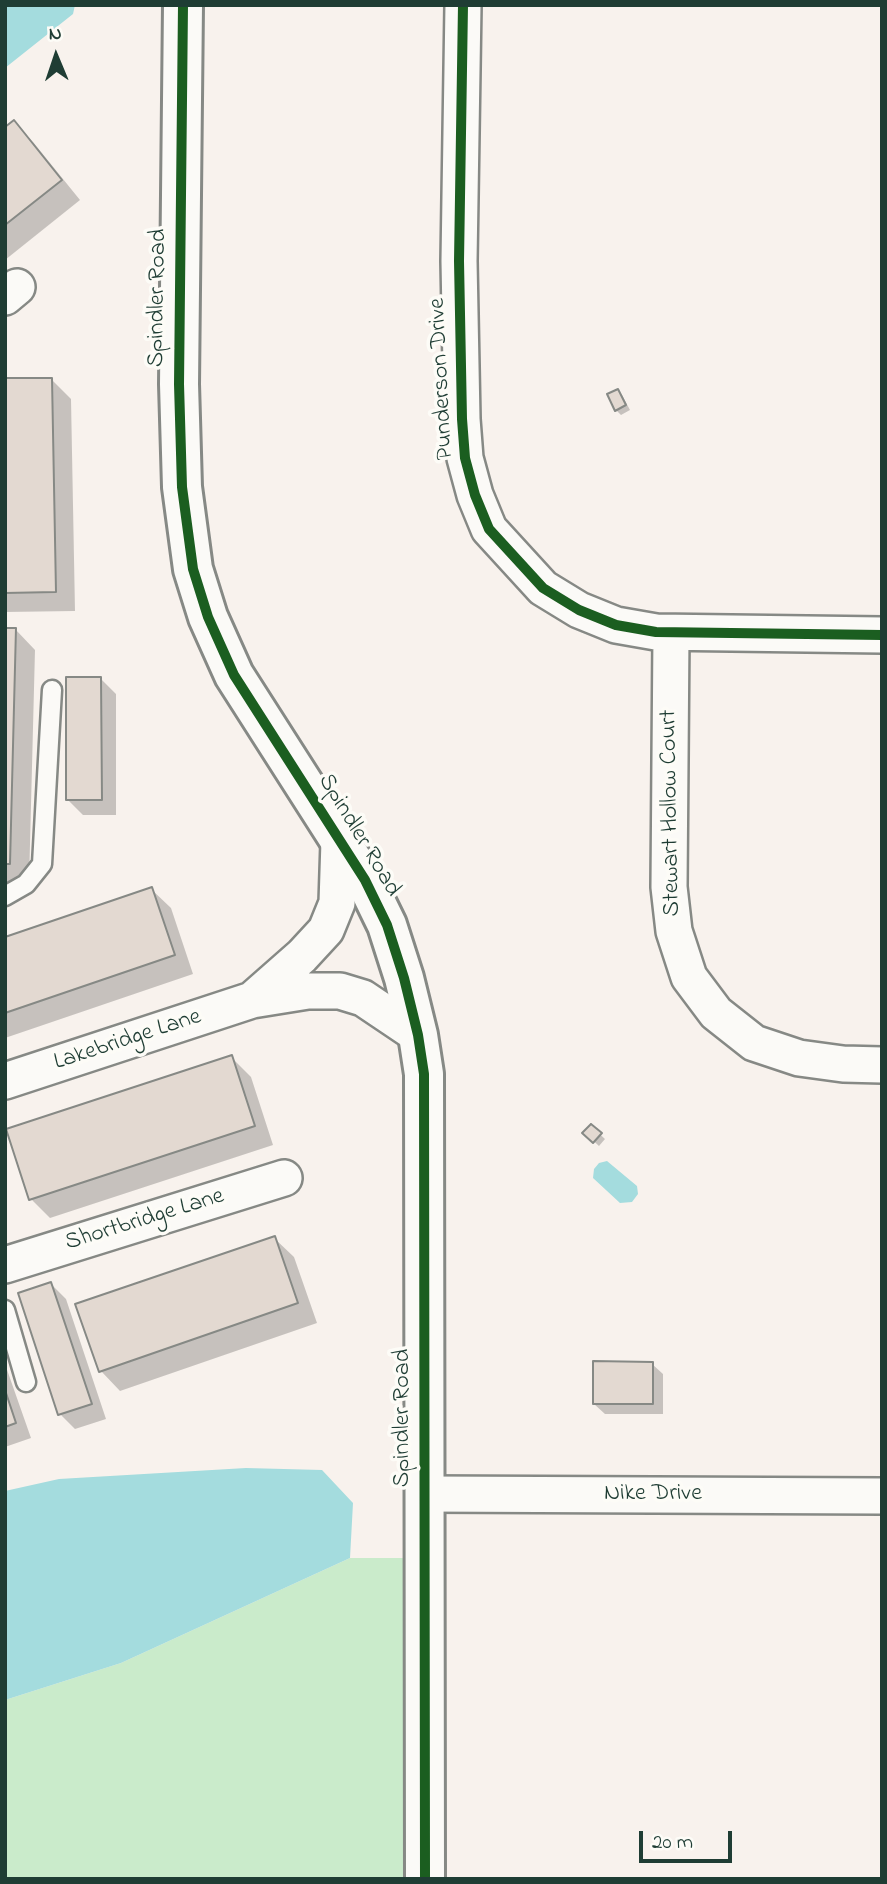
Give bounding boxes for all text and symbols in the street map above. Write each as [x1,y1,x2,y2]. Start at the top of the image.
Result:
north arrow [21,21,91,91]
text: N [48,21,62,48]
street label: Spindler Road [143,228,175,368]
street label: Punderson Drive [424,297,462,461]
street label: Stewart Hollow Court [656,709,688,917]
street label: Spindler Road [310,769,406,903]
street label: Lakebridge Lane [51,1004,205,1078]
street label: Shortbridge Lane [62,1183,228,1259]
street label: Spindler Road [390,1349,418,1487]
street label: Nike Drive [604,1481,702,1509]
scale bar [642,1818,735,1862]
text: 20 m [652,1828,693,1858]

